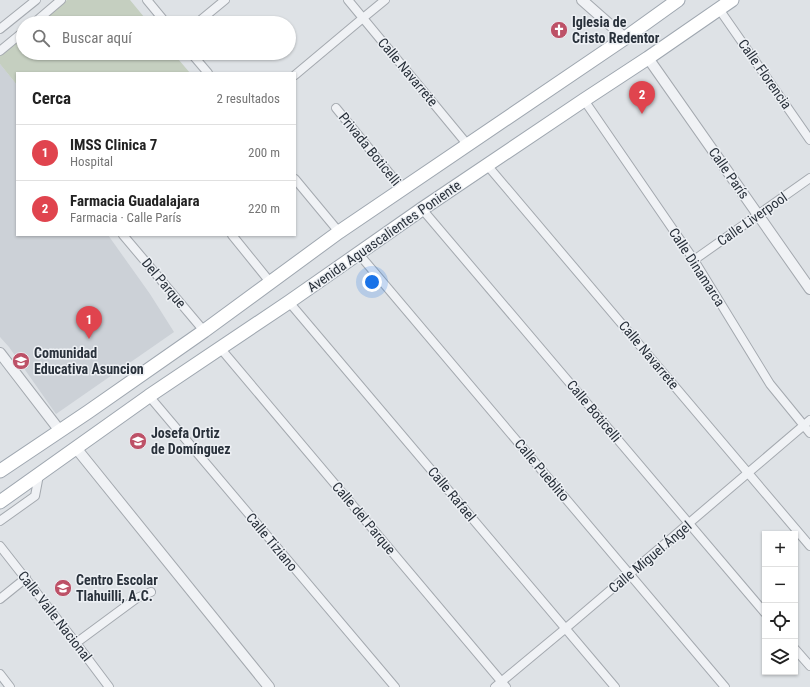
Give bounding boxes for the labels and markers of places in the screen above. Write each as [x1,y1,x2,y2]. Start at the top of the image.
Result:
place label: Iglesia de Cristo Redentor [572,14,660,46]
church icon: Iglesia de Cristo Redentor [549,20,569,40]
pin: 2 [629,81,655,114]
pin: 1 [76,306,102,339]
place label: Comunidad Educativa Asuncion [34,345,144,377]
school or university icon: Comunidad Educativa Asuncion [11,351,31,371]
place label: Josefa Ortiz de Domínguez [151,425,231,457]
school or university icon: Josefa Ortiz de Domínguez [128,431,148,451]
place label: Centro Escolar Tlahuilli, A.C. [76,572,158,604]
school or university icon: Centro Escolar Tlahuilli, A.C. [53,578,73,598]

